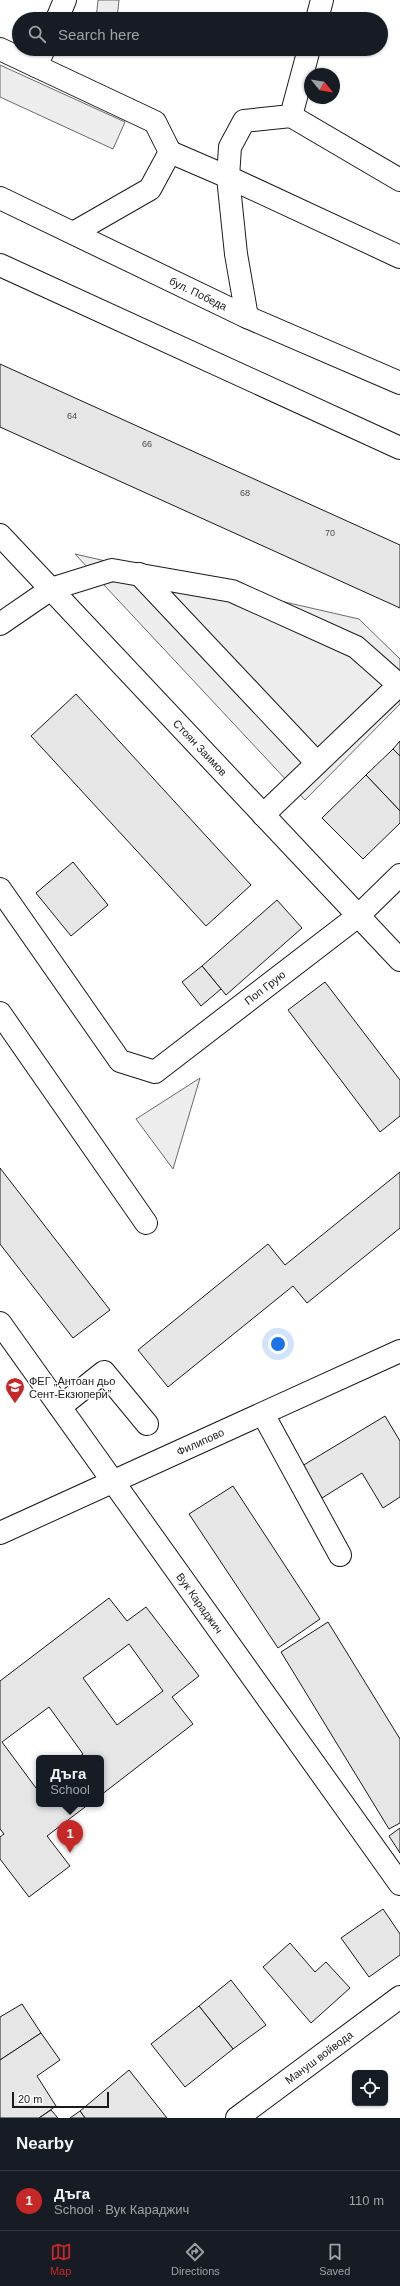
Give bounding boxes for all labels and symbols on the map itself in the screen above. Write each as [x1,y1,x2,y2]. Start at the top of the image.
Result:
north arrow [304,68,340,104]
street label: бул. Победа [167,275,230,313]
house number: 64 [67,411,77,421]
house number: 66 [142,439,152,449]
house number: 68 [240,488,250,498]
house number: 70 [325,528,335,538]
street label: Стоян Заимов [171,717,229,778]
street label: Поп Грую [242,968,288,1007]
your location [268,1334,288,1354]
place label: ФЕГ „Антоан дьо Сент-Екзюпери” [29,1375,115,1400]
school or university icon: ФЕГ „Антоан дьо Сент-Екзюпери” [4,1376,26,1404]
street label: Филипово [175,1426,226,1458]
street label: Вук Караджич [174,1571,225,1636]
pin: 1 [57,1820,83,1853]
street label: Мануш войвода [283,2028,356,2086]
scale bar [12,2090,109,2109]

